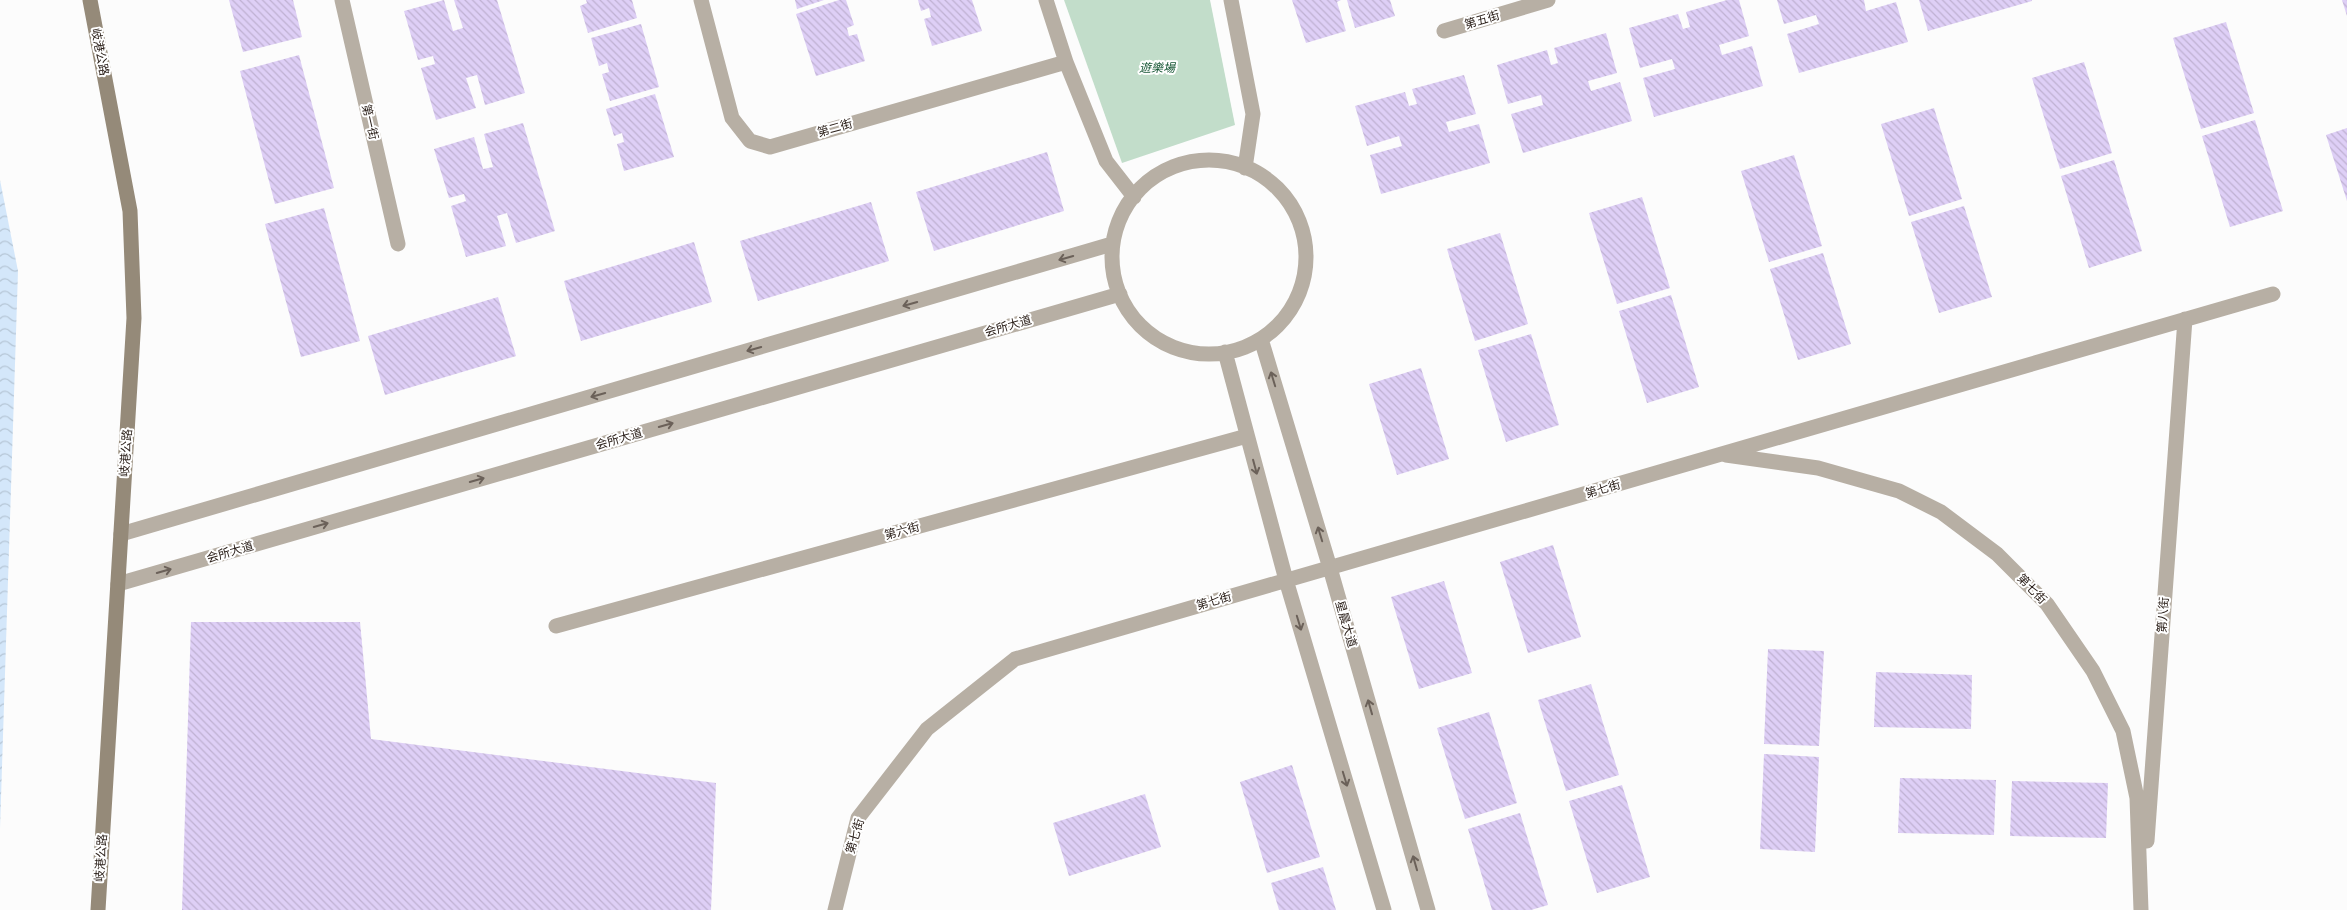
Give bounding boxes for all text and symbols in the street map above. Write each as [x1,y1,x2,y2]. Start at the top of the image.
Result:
street label: 第五街 [1463,8,1501,32]
street label: 岐港公路 [89,27,111,77]
park label: 遊樂場 [1139,61,1177,75]
street label: 第一街 [359,103,381,141]
street label: 第二街 [816,116,854,140]
one-way arrow [1058,253,1074,263]
one-way arrow [902,299,918,309]
street label: 会所大道 [983,313,1033,339]
one-way arrow [746,345,762,355]
one-way arrow [1267,371,1277,387]
one-way arrow [590,390,606,400]
one-way arrow [658,420,674,430]
street label: 会所大道 [594,426,644,452]
street label: 岐港公路 [117,429,135,477]
one-way arrow [1251,458,1261,474]
one-way arrow [468,475,484,485]
street label: 第七街 [1584,477,1622,501]
one-way arrow [312,520,328,530]
street label: 第六街 [883,520,921,542]
one-way arrow [1314,526,1324,542]
street label: 会所大道 [205,539,255,565]
one-way arrow [156,565,172,575]
street label: 第七街 [2014,571,2050,607]
street label: 第七街 [1195,589,1233,613]
street label: 第八街 [2155,597,2171,633]
street label: 星晨大道 [1333,599,1359,649]
one-way arrow [1294,615,1304,631]
one-way arrow [1364,699,1374,715]
one-way arrow [1341,771,1351,787]
street label: 第七街 [843,817,867,855]
street label: 岐港公路 [92,834,110,882]
one-way arrow [1409,856,1419,872]

